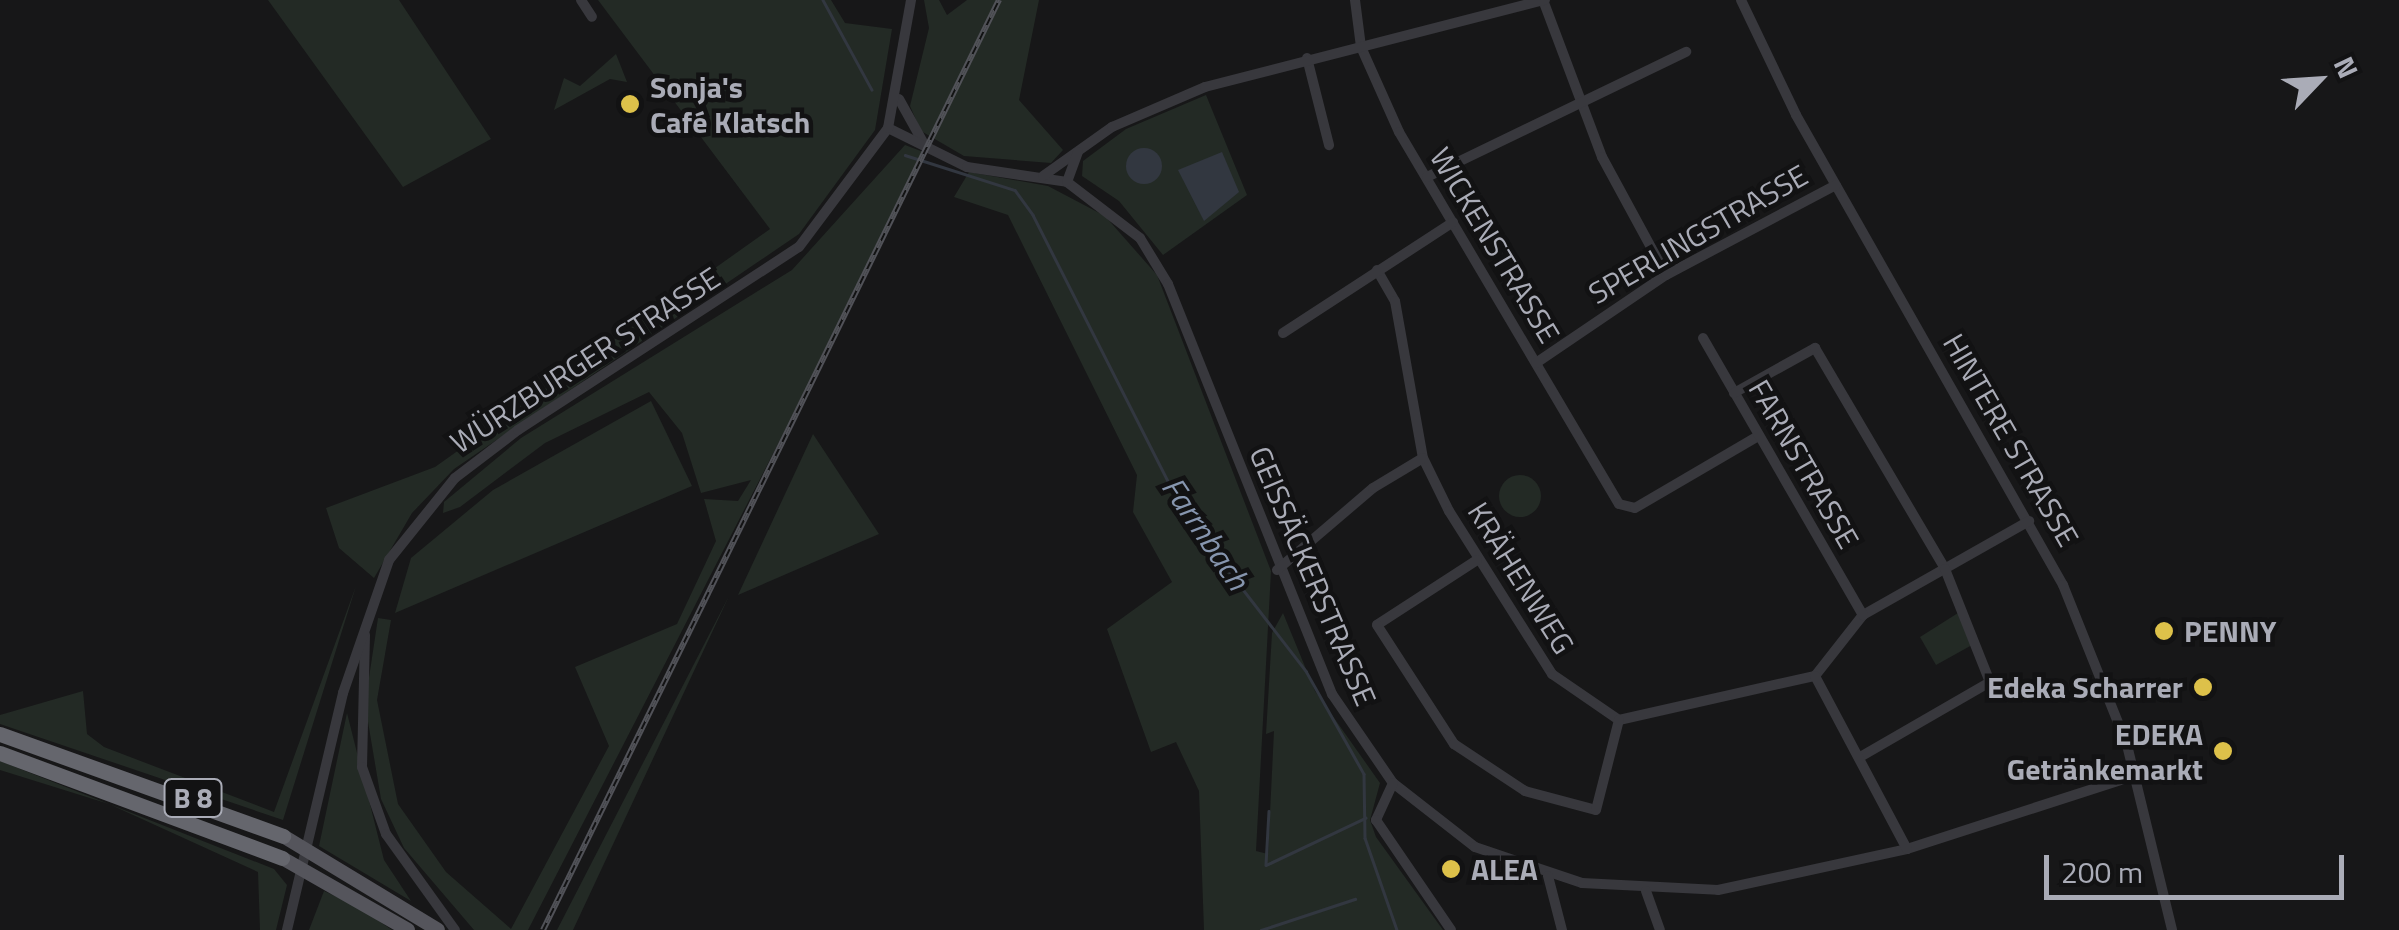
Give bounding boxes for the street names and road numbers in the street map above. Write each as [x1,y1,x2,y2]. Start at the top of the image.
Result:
street label: WICKENSTRASSE [1423,141,1567,349]
street label: SPERLINGSTRASSE [1582,157,1814,311]
street label: WÜRZBURGER STRASSE [444,259,726,461]
street label: HINTERE STRASSE [1936,327,2086,553]
street label: FARNSTRASSE [1741,373,1867,555]
street label: GEISSÄCKERSTRASSE [1242,441,1384,711]
street label: KRÄHENWEG [1460,496,1582,660]
road number: B 8 [163,775,223,821]

